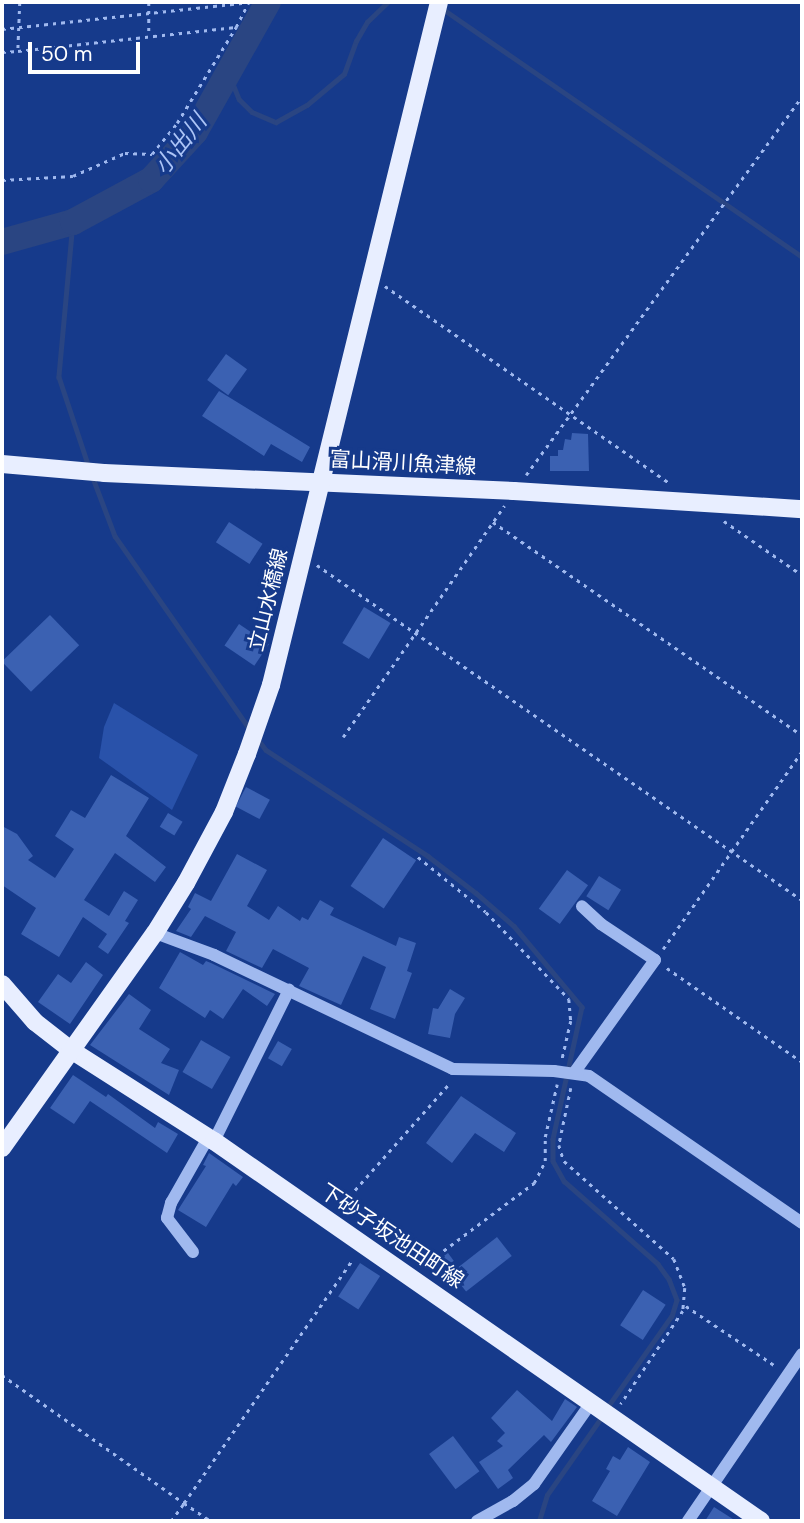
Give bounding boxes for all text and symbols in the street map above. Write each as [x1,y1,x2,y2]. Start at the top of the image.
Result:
scale bar [32,28,144,72]
text: 50 m [41,40,92,68]
water label: 小出川 [148,108,212,180]
street label: 富山滑川魚津線 [329,447,477,479]
street label: 立山水橋線 [243,546,293,654]
street label: 下砂子坂池田町線 [315,1179,469,1293]

